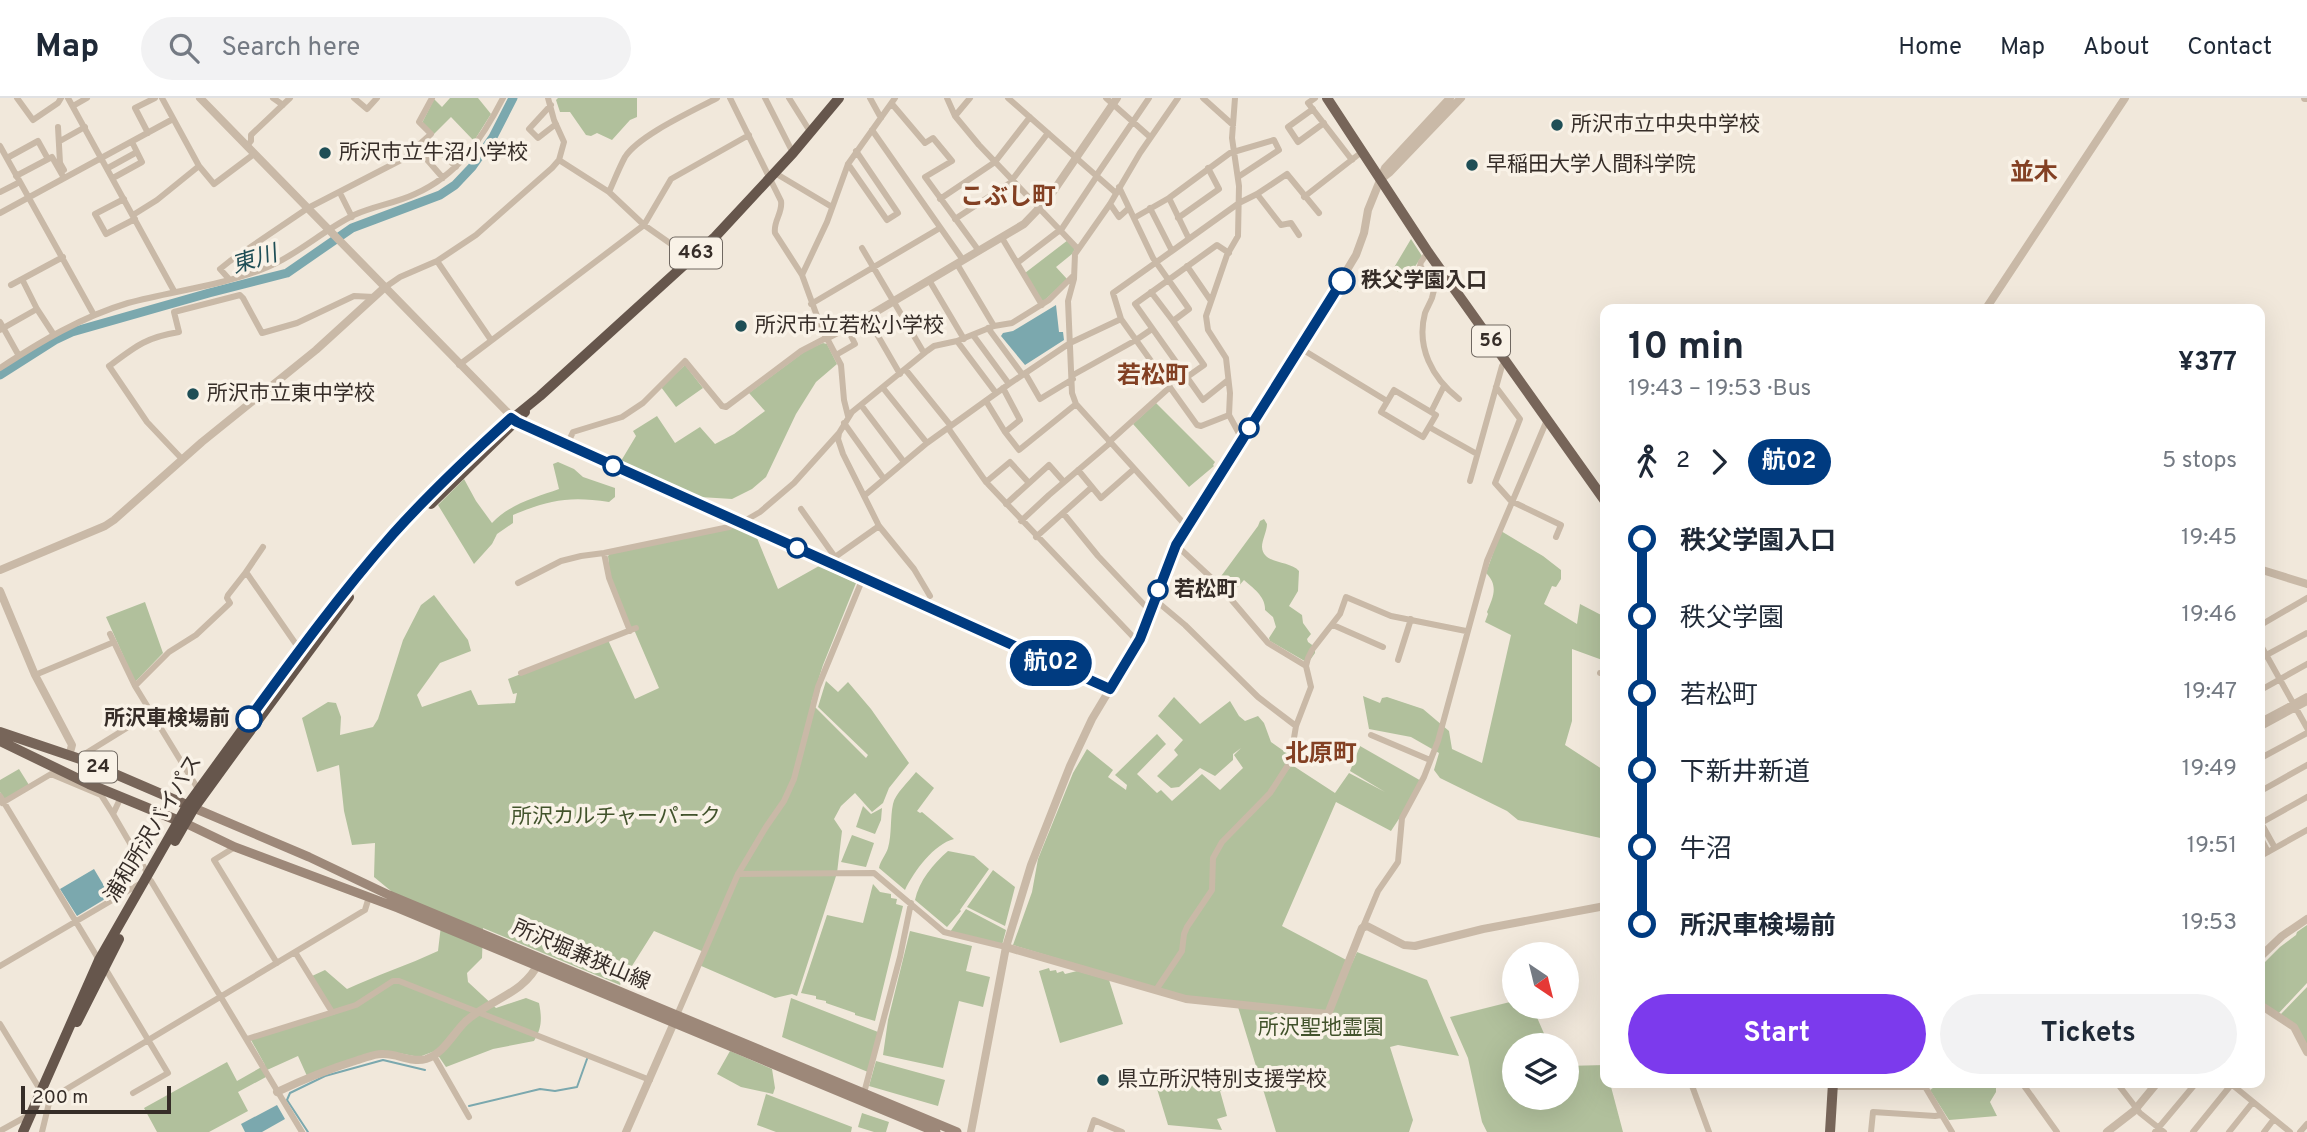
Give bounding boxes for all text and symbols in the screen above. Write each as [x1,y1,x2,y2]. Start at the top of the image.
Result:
search box [141,17,631,80]
text: Map [35,27,99,69]
icon: search [165,29,203,67]
text: Search here [221,32,360,65]
text: Home [1898,33,1962,63]
text: Map [2000,33,2045,63]
text: About [2083,33,2149,63]
text: Contact [2187,33,2272,63]
place label: 所沢市立中央中学校 [1571,112,1760,139]
marker: 所沢市立中央中学校 [1549,117,1565,133]
place label: 所沢市立牛沼小学校 [339,140,528,167]
marker: 所沢市立牛沼小学校 [317,145,333,161]
place label: 早稲田大学人間科学院 [1486,152,1696,179]
marker: 早稲田大学人間科学院 [1464,157,1480,173]
district label: 並木 [2010,159,2058,189]
district label: こぶし町 [960,183,1056,213]
road number: 463 [670,238,722,268]
water label: 東川 [229,240,284,282]
marker: 秩父学園入口 [1329,268,1355,294]
place label: 秩父学園入口 [1361,268,1487,295]
place label: 所沢市立若松小学校 [755,313,944,340]
marker: 所沢市立若松小学校 [733,318,749,334]
text: 10 min [1628,324,1744,373]
road number: 56 [1472,326,1510,356]
text: ¥377 [2178,347,2237,380]
district label: 若松町 [1117,362,1189,392]
text: 19:43 – 19:53 · Bus [1628,375,1811,404]
place label: 所沢市立東中学校 [207,381,375,408]
marker: 所沢市立東中学校 [185,386,201,402]
unlabelled marker [1239,418,1259,438]
icon: walk [1628,443,1666,481]
icon: forward [1700,443,1738,481]
text: 2 [1676,447,1690,476]
text: 航02 [1762,447,1817,477]
text: 5 stops [2162,447,2237,476]
unlabelled marker [603,456,623,476]
text: 19:45 [2181,524,2237,553]
text: 秩父学園入口 [1680,526,1836,559]
unlabelled marker [787,538,807,558]
place label: 若松町 [1174,577,1237,604]
marker: 若松町 [1148,580,1168,600]
text: 19:46 [2182,601,2237,630]
text: 秩父学園 [1680,603,1784,636]
line badge: 航02 [1011,640,1091,686]
text: 航02 [1024,648,1078,678]
text: 19:47 [2183,678,2237,707]
text: 若松町 [1680,680,1758,713]
place label: 所沢車検場前 [104,706,230,733]
marker: 所沢車検場前 [236,706,262,732]
district label: 北原町 [1285,740,1357,770]
street label: 浦和所沢バイパス [99,750,209,908]
road number: 24 [79,752,117,782]
text: 19:49 [2182,755,2237,784]
text: 下新井新道 [1680,757,1810,790]
park label: 所沢カルチャーパーク [511,804,721,831]
text: 19:51 [2187,832,2237,861]
text: 牛沼 [1680,834,1732,867]
text: 19:53 [2181,909,2237,938]
text: 所沢車検場前 [1680,911,1836,944]
street label: 所沢堀兼狭山線 [508,915,654,997]
north arrow [1502,942,1578,1018]
map controls [1502,942,1579,1110]
button: Start [1628,994,1926,1074]
button: Tickets [1940,994,2237,1074]
park label: 所沢聖地霊園 [1258,1015,1384,1042]
button: layers [1502,1033,1579,1110]
place label: 県立所沢特別支援学校 [1117,1067,1327,1094]
marker: 県立所沢特別支援学校 [1095,1072,1111,1088]
scale bar [21,1083,172,1115]
text: 200 m [32,1086,88,1110]

